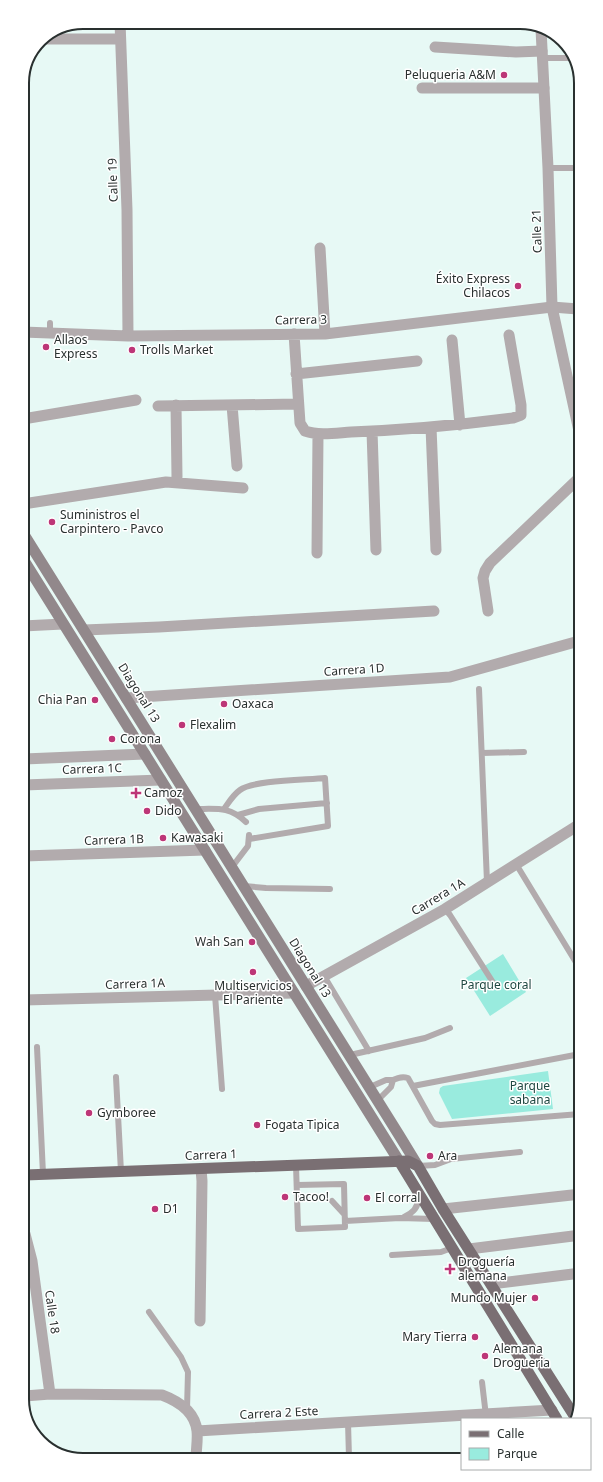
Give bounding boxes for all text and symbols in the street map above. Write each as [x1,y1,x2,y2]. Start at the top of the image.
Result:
place label: Peluqueria A&M [405,66,496,83]
marker: Peluqueria A&M [499,70,509,80]
street label: Calle 19 [103,158,122,202]
street label: Calle 21 [527,209,546,253]
place label: Éxito Express Chilacos [436,270,510,301]
marker: Éxito Express Chilacos [513,281,523,291]
street label: Carrera 3 [275,311,327,328]
place label: Allaos Express [54,331,98,362]
place label: Trolls Market [140,341,214,358]
marker: Allaos Express [41,342,51,352]
marker: Trolls Market [127,345,137,355]
place label: Suministros el Carpintero - Pavco [60,506,163,537]
marker: Suministros el Carpintero - Pavco [47,517,57,527]
street label: Carrera 1D [323,659,385,680]
street label: Diagonal 13 [114,660,165,726]
place label: Chia Pan [38,691,87,708]
marker: Chia Pan [90,695,100,705]
place label: Oaxaca [232,695,274,712]
marker: Oaxaca [219,699,229,709]
place label: Flexalim [190,716,236,733]
marker: Flexalim [177,720,187,730]
place label: Corona [120,730,161,747]
marker: Corona [107,734,117,744]
street label: Carrera 1C [62,759,123,778]
place label: Camoz [144,784,183,801]
marker: Camoz [131,788,141,798]
place label: Dido [155,802,182,819]
marker: Dido [142,806,152,816]
place label: Kawasaki [171,829,223,846]
street label: Carrera 1B [84,830,144,849]
marker: Kawasaki [158,833,168,843]
street label: Carrera 1A [408,874,468,919]
place label: Wah San [195,933,244,950]
street label: Diagonal 13 [285,935,336,1001]
marker: Wah San [247,937,257,947]
marker: Multiservicios El Pariente [248,967,258,977]
street label: Carrera 1A [105,974,166,993]
park label: Parque coral [461,976,531,993]
place label: Multiservicios El Pariente [214,977,292,1008]
park label: Parque sabana [510,1077,550,1108]
place label: Gymboree [97,1104,156,1121]
marker: Gymboree [84,1108,94,1118]
place label: Fogata Tipica [265,1116,340,1133]
marker: Fogata Tipica [252,1120,262,1130]
street label: Carrera 1 [185,1145,237,1164]
place label: Ara [438,1147,457,1164]
marker: Ara [425,1151,435,1161]
place label: Tacoo! [293,1188,329,1205]
place label: El corral [375,1189,420,1206]
marker: Tacoo! [280,1192,290,1202]
marker: El corral [362,1193,372,1203]
place label: D1 [163,1200,179,1217]
marker: D1 [150,1204,160,1214]
place label: Droguería alemana [458,1253,515,1284]
marker: Droguería alemana [445,1264,455,1274]
street label: Calle 18 [41,1289,64,1335]
place label: Mundo Mujer [450,1289,527,1306]
marker: Mundo Mujer [530,1293,540,1303]
place label: Mary Tierra [402,1328,467,1345]
marker: Mary Tierra [470,1332,480,1342]
place label: Alemana Drogueria [493,1340,550,1371]
marker: Alemana Drogueria [480,1351,490,1361]
street label: Carrera 2 Este [239,1402,319,1423]
legend [461,1418,591,1470]
text: Calle [497,1425,525,1442]
text: Parque [497,1445,538,1462]

